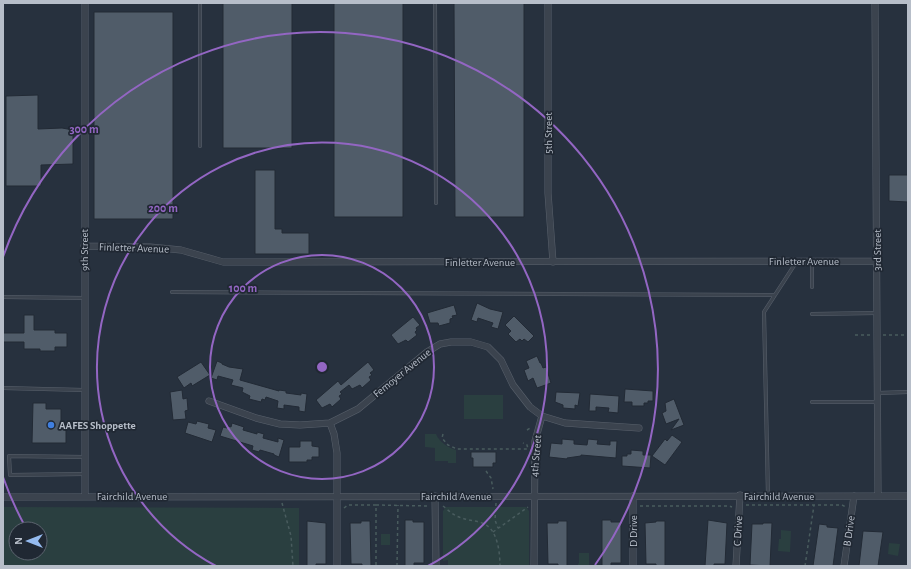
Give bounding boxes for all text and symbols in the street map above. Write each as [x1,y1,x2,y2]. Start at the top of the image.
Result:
street label: 5th Street [543,112,554,154]
text: 300 m [69,123,99,135]
text: 200 m [148,202,178,214]
street label: 9th Street [79,228,90,271]
street label: 3rd Street [872,229,883,271]
street label: Finletter Avenue [99,241,169,255]
street label: Finletter Avenue [769,256,839,267]
street label: Finletter Avenue [445,257,515,268]
text: 100 m [229,282,257,294]
street label: Femoyer Avenue [371,347,433,399]
centre of rings [315,360,329,374]
marker: AAFES Shoppette [46,420,56,430]
place label: AAFES Shoppette [59,420,136,431]
street label: 4th Street [529,434,543,478]
street label: Fairchild Avenue [97,491,167,502]
street label: Fairchild Avenue [421,491,491,502]
street label: Fairchild Avenue [744,491,814,502]
street label: D Drive [628,515,639,547]
street label: B Drive [841,515,857,547]
street label: C Drive [732,516,744,546]
north arrow [8,521,48,561]
text: N [13,537,24,545]

